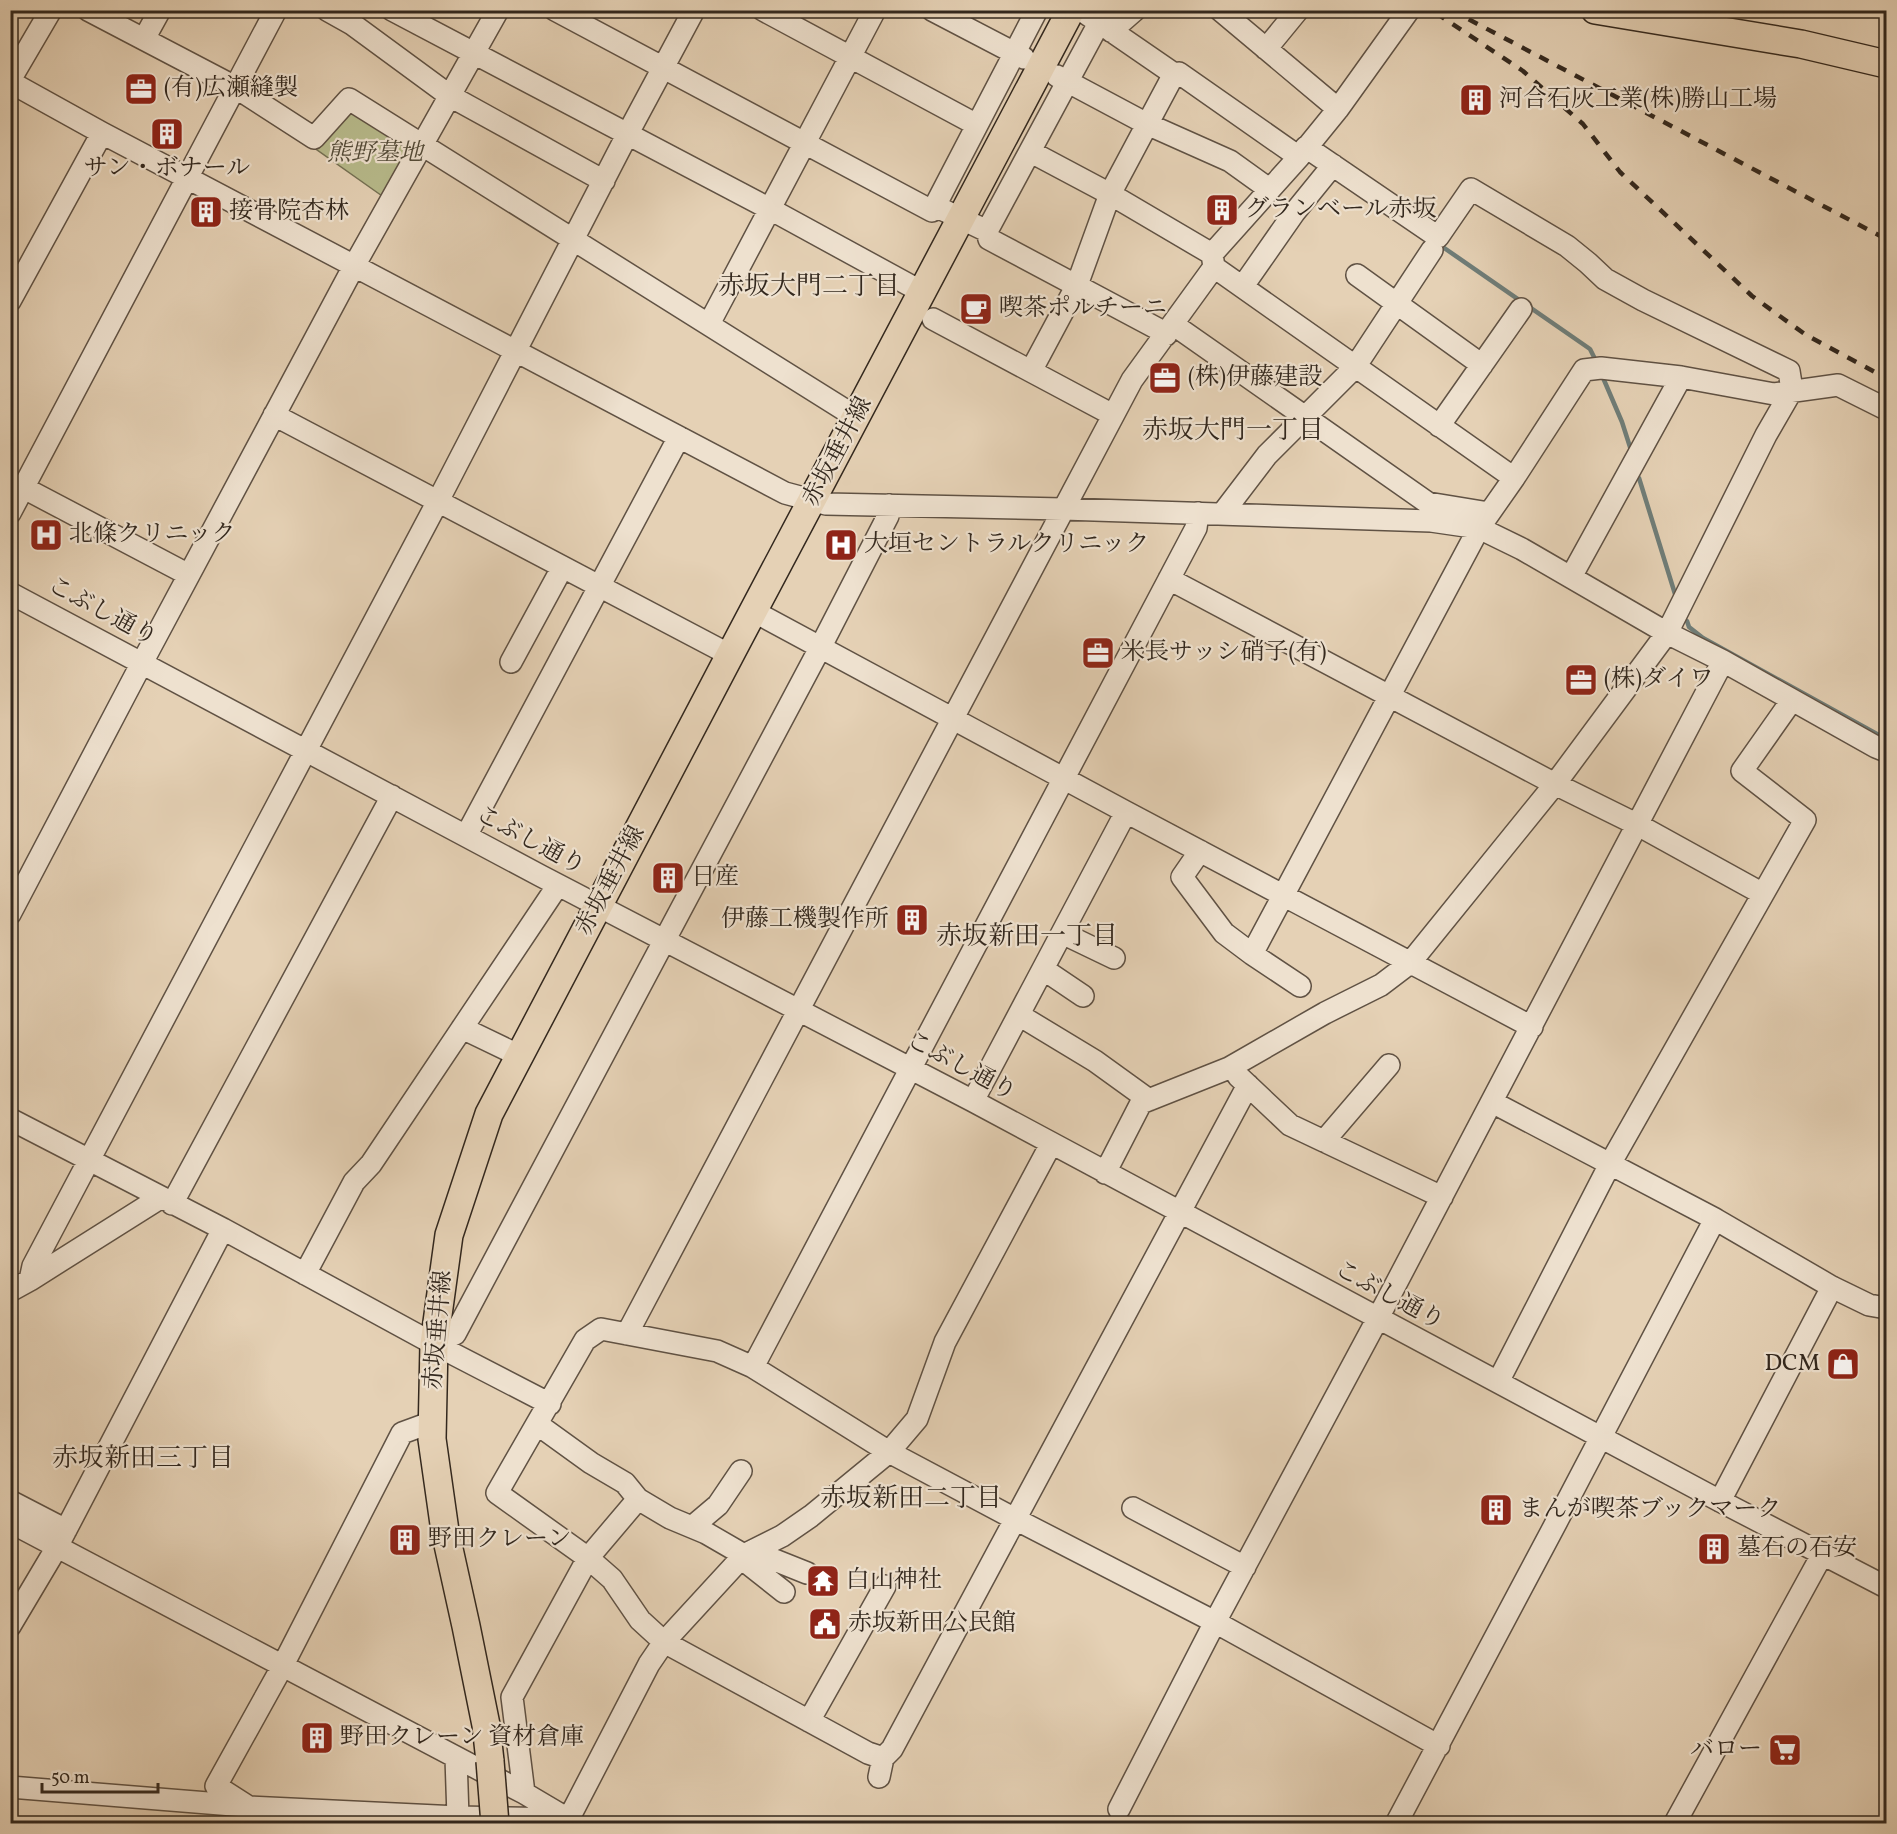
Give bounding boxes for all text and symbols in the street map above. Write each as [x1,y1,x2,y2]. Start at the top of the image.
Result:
office icon: (有)広瀬縫製 [123,71,159,107]
place label: (有)広瀬縫製 [164,72,298,106]
building icon: 河合石灰工業(株)勝山工場 [1458,82,1494,118]
place label: 河合石灰工業(株)勝山工場 [1499,83,1777,117]
building icon: サン・ボナール [149,116,185,152]
park label: 熊野墓地 [327,137,426,171]
place label: サン・ボナール [84,152,250,186]
building icon: グランベール赤坂 [1204,192,1240,228]
place label: グランベール赤坂 [1245,193,1437,227]
building icon: 接骨院杏林 [188,194,224,230]
place label: 接骨院杏林 [229,195,349,229]
district label: 赤坂大門二丁目 [718,269,900,305]
cafe icon: 喫茶ポルチーニ [958,291,994,327]
place label: 喫茶ポルチーニ [999,292,1167,326]
office icon: (株)伊藤建設 [1147,360,1183,396]
place label: (株)伊藤建設 [1188,361,1322,395]
street label: 赤坂垂井線 [795,391,881,513]
district label: 赤坂大門一丁目 [1142,413,1324,449]
hospital icon: 北條クリニック [28,517,64,553]
place label: 北條クリニック [69,518,236,552]
hospital icon: 大垣セントラルクリニック [823,527,859,563]
place label: 大垣セントラルクリニック [864,528,1149,562]
street label: こぶし通り [41,569,163,655]
office icon: 米長サッシ硝子(有) [1080,635,1116,671]
place label: 米長サッシ硝子(有) [1121,636,1327,670]
office icon: (株)ダイワ [1563,662,1599,698]
place label: (株)ダイワ [1604,663,1714,697]
street label: こぶし通り [469,798,591,884]
street label: 赤坂垂井線 [568,820,654,942]
building icon: 日産 [650,860,686,896]
place label: 日産 [691,861,739,895]
building icon: 伊藤工機製作所 [894,902,930,938]
place label: 伊藤工機製作所 [721,903,889,937]
district label: 赤坂新田一丁目 [936,919,1118,955]
street label: こぶし通り [900,1024,1022,1110]
street label: こぶし通り [1328,1253,1450,1339]
street label: 赤坂垂井線 [417,1269,461,1391]
shop icon: DCM [1825,1346,1861,1382]
place label: DCM [1764,1347,1820,1381]
district label: 赤坂新田三丁目 [52,1441,234,1477]
district label: 赤坂新田二丁目 [820,1481,1002,1517]
building icon: まんが喫茶ブックマーク [1478,1492,1514,1528]
place label: まんが喫茶ブックマーク [1519,1493,1781,1527]
building icon: 野田クレーン [387,1522,423,1558]
place label: 野田クレーン [428,1523,572,1557]
building icon: 墓石の石安 [1696,1531,1732,1567]
place label: 墓石の石安 [1737,1532,1857,1566]
temple icon: 白山神社 [805,1563,841,1599]
place label: 白山神社 [846,1564,942,1598]
public building icon: 赤坂新田公民館 [807,1606,843,1642]
place label: 赤坂新田公民館 [848,1607,1016,1641]
building icon: 野田クレーン 資材倉庫 [299,1720,335,1756]
place label: 野田クレーン 資材倉庫 [340,1721,584,1755]
supermarket icon: バロー [1767,1732,1803,1768]
place label: バロー [1690,1733,1762,1767]
scale bar [42,1756,158,1794]
text: 50 m [51,1766,90,1791]

